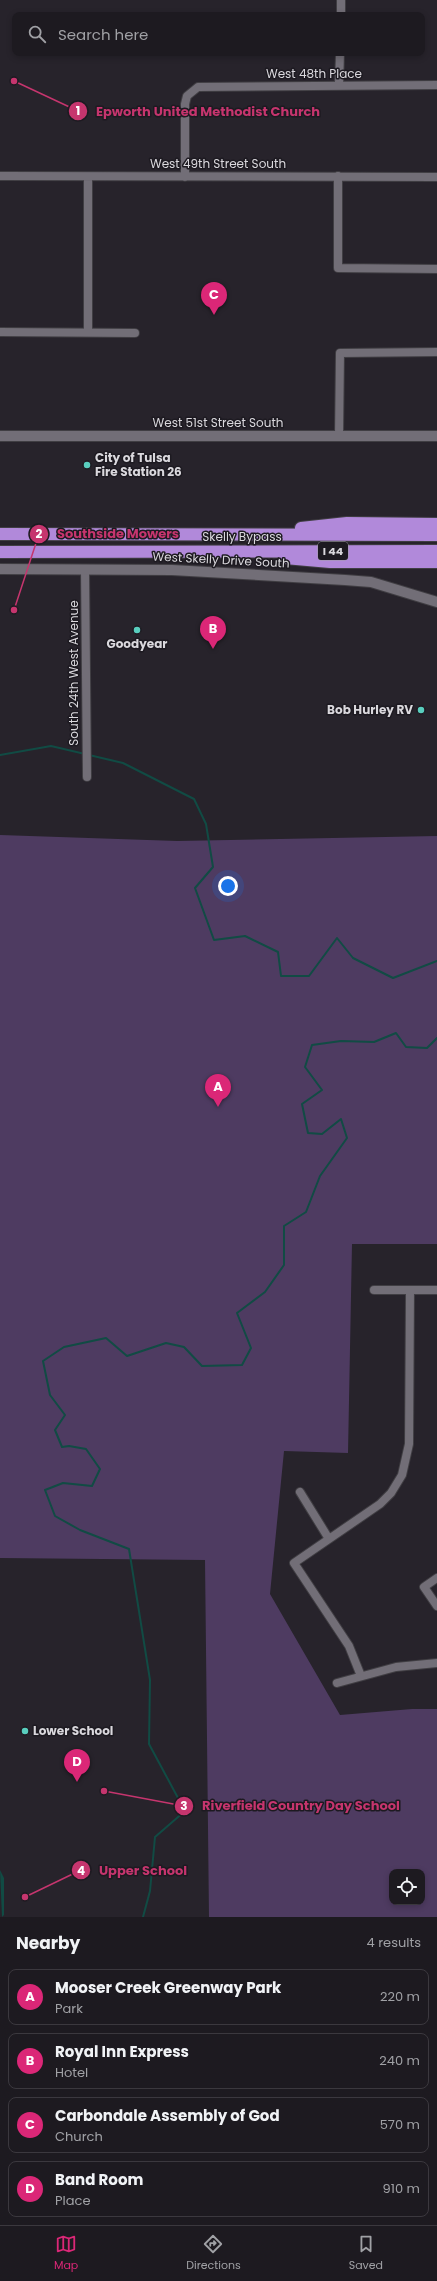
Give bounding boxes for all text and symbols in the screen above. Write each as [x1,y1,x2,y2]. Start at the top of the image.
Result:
search box [12,12,425,56]
icon: search [26,23,48,45]
text: Search here [58,24,148,45]
street label: West 48th Place [266,65,362,82]
callout: Epworth United Methodist Church [68,99,329,124]
text: 1 [76,102,80,119]
text: Epworth United Methodist Church [96,102,320,121]
street label: West 49th Street South [150,155,286,172]
pin: C [201,282,227,315]
street label: West 51st Street South [153,414,284,431]
place label: City of Tulsa Fire Station 26 [95,449,182,480]
marker: City of Tulsa Fire Station 26 [82,460,92,470]
callout: Southside Mowers [29,521,187,546]
text: Southside Mowers [57,524,179,543]
text: 2 [36,525,43,542]
street label: Skelly Bypass [202,528,282,545]
road number: I 44 [318,542,348,560]
street label: West Skelly Drive South [152,547,290,572]
street label: South 24th West Avenue [65,600,82,746]
pin: B [200,616,226,649]
marker: Goodyear [132,625,142,635]
place label: Goodyear [107,635,167,652]
place label: Bob Hurley RV [327,701,413,718]
marker: Bob Hurley RV [416,705,426,715]
your location [218,876,238,896]
pin: A [205,1074,231,1107]
place label: Lower School [33,1722,113,1739]
marker: Lower School [20,1726,30,1736]
pin: D [64,1749,90,1782]
callout: Riverfield Country Day School [174,1793,407,1818]
text: Riverfield Country Day School [202,1796,400,1815]
text: 3 [180,1797,188,1814]
callout: Upper School [71,1858,195,1883]
text: Upper School [99,1861,187,1880]
text: 4 [77,1862,85,1879]
map controls [389,1869,425,1905]
button: locate [389,1869,425,1905]
text: Nearby [16,1931,80,1955]
text: 4 results [367,1933,421,1952]
text: Mooser Creek Greenway Park [55,1977,281,1998]
text: A [25,1987,35,2006]
text: 220 m [380,1987,420,2006]
text: Park [55,1999,83,2018]
text: Royal Inn Express [55,2041,189,2062]
text: B [26,2051,34,2070]
text: 240 m [379,2051,420,2070]
text: Hotel [55,2063,88,2082]
text: Carbondale Assembly of God [55,2105,280,2126]
text: C [25,2115,35,2134]
text: 570 m [380,2115,420,2134]
text: Church [55,2127,103,2146]
text: Band Room [55,2169,143,2190]
text: D [25,2179,35,2198]
text: 910 m [383,2179,420,2198]
text: Place [55,2191,90,2210]
tab: Map [54,2233,78,2274]
tab: Directions [186,2233,241,2274]
tab: Saved [349,2233,383,2274]

